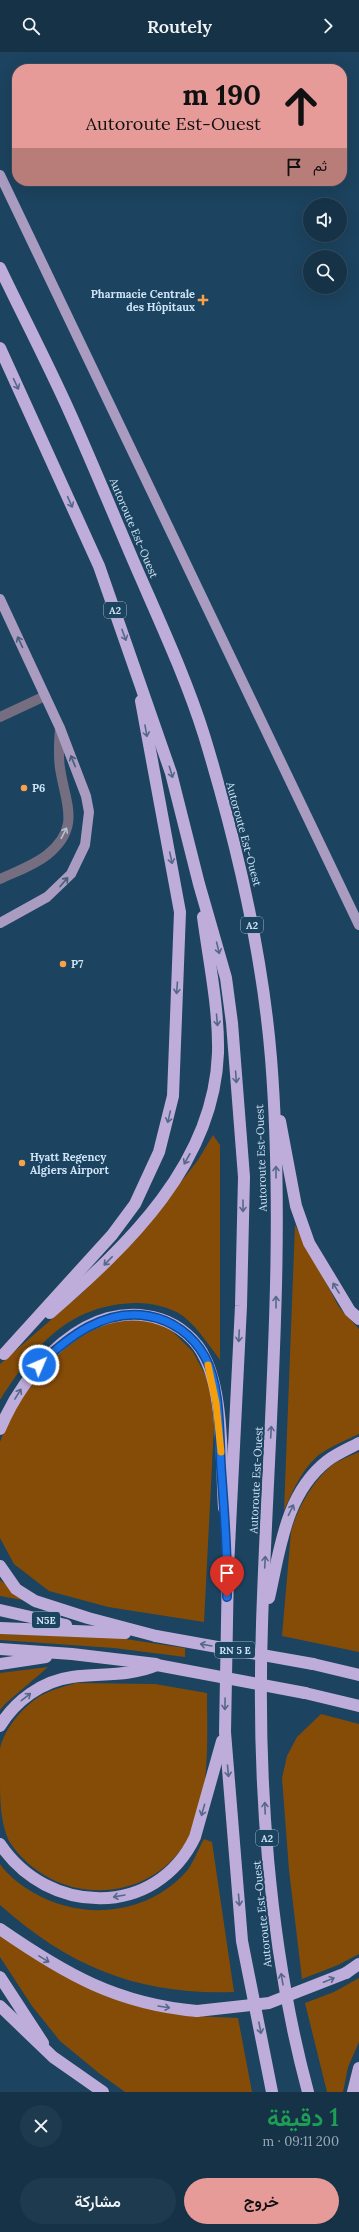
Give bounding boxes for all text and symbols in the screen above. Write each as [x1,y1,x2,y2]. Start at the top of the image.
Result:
icon: search [20,15,42,37]
text: Routely [147,15,212,38]
icon: forward [317,15,339,37]
text: 190 m [183,77,261,113]
icon: ahead [275,80,327,132]
text: Autoroute Est-Ouest [86,112,261,135]
icon: arrive [283,156,305,178]
text: ثم [313,156,327,175]
map controls [303,198,347,294]
button: sound [303,198,347,242]
button: search [303,250,347,294]
place label: Pharmacie Centrale des Hôpitaux [91,287,195,314]
marker: Pharmacie Centrale des Hôpitaux [198,295,208,305]
one-way arrow [13,377,20,389]
street label: Autoroute Est-Ouest [106,475,162,581]
one-way arrow [67,496,75,508]
road number: A2 [104,602,126,618]
one-way arrow [121,629,129,641]
one-way arrow [16,637,23,649]
one-way arrow [142,724,150,737]
one-way arrow [69,755,77,767]
one-way arrow [168,765,175,778]
street label: Autoroute Est-Ouest [223,779,265,888]
place label: P6 [32,781,45,795]
marker: P6 [19,783,29,793]
one-way arrow [61,827,68,839]
one-way arrow [167,852,175,865]
one-way arrow [60,877,69,887]
road number: A2 [241,917,263,933]
one-way arrow [215,942,222,955]
place label: P7 [71,957,83,971]
marker: P7 [58,959,68,969]
one-way arrow [173,981,181,994]
one-way arrow [213,1013,220,1026]
one-way arrow [232,1070,239,1083]
street label: Autoroute Est-Ouest [252,1103,270,1213]
one-way arrow [164,1110,172,1123]
place label: Hyatt Regency Algiers Airport [30,1150,109,1177]
one-way arrow [183,1152,191,1164]
marker: Hyatt Regency Algiers Airport [17,1158,27,1168]
one-way arrow [272,1166,279,1179]
one-way arrow [240,1199,247,1212]
one-way arrow [103,1256,113,1266]
one-way arrow [332,1283,340,1294]
one-way arrow [272,1296,280,1309]
one-way arrow [236,1329,243,1342]
position arrow [18,1344,60,1386]
one-way arrow [14,1389,22,1400]
street label: Autoroute Est-Ouest [246,1425,266,1535]
one-way arrow [267,1426,274,1439]
one-way arrow [288,1504,295,1516]
pin [210,1556,244,1597]
one-way arrow [261,1556,269,1569]
icon: arrive [216,1562,238,1584]
road number: N5E [32,1612,60,1628]
one-way arrow [200,1640,213,1648]
road number: RN 5 E [215,1642,255,1658]
one-way arrow [20,1693,31,1702]
one-way arrow [222,1697,229,1710]
one-way arrow [225,1764,232,1777]
one-way arrow [261,1802,269,1815]
one-way arrow [199,1803,206,1816]
road number: A2 [256,1830,278,1846]
street label: Autoroute Est-Ouest [249,1859,275,1969]
one-way arrow [113,1892,126,1900]
one-way arrow [235,1893,242,1906]
one-way arrow [38,1955,50,1963]
one-way arrow [278,1973,286,1986]
one-way arrow [322,1975,334,1983]
one-way arrow [157,2003,170,2011]
one-way arrow [256,2022,264,2035]
text: 1 دقيقة [267,2102,339,2133]
button: close [20,2105,62,2147]
text: 200 m · 09:11 [262,2133,339,2150]
button: مشاركة [20,2178,176,2224]
button: خروج [184,2178,339,2224]

